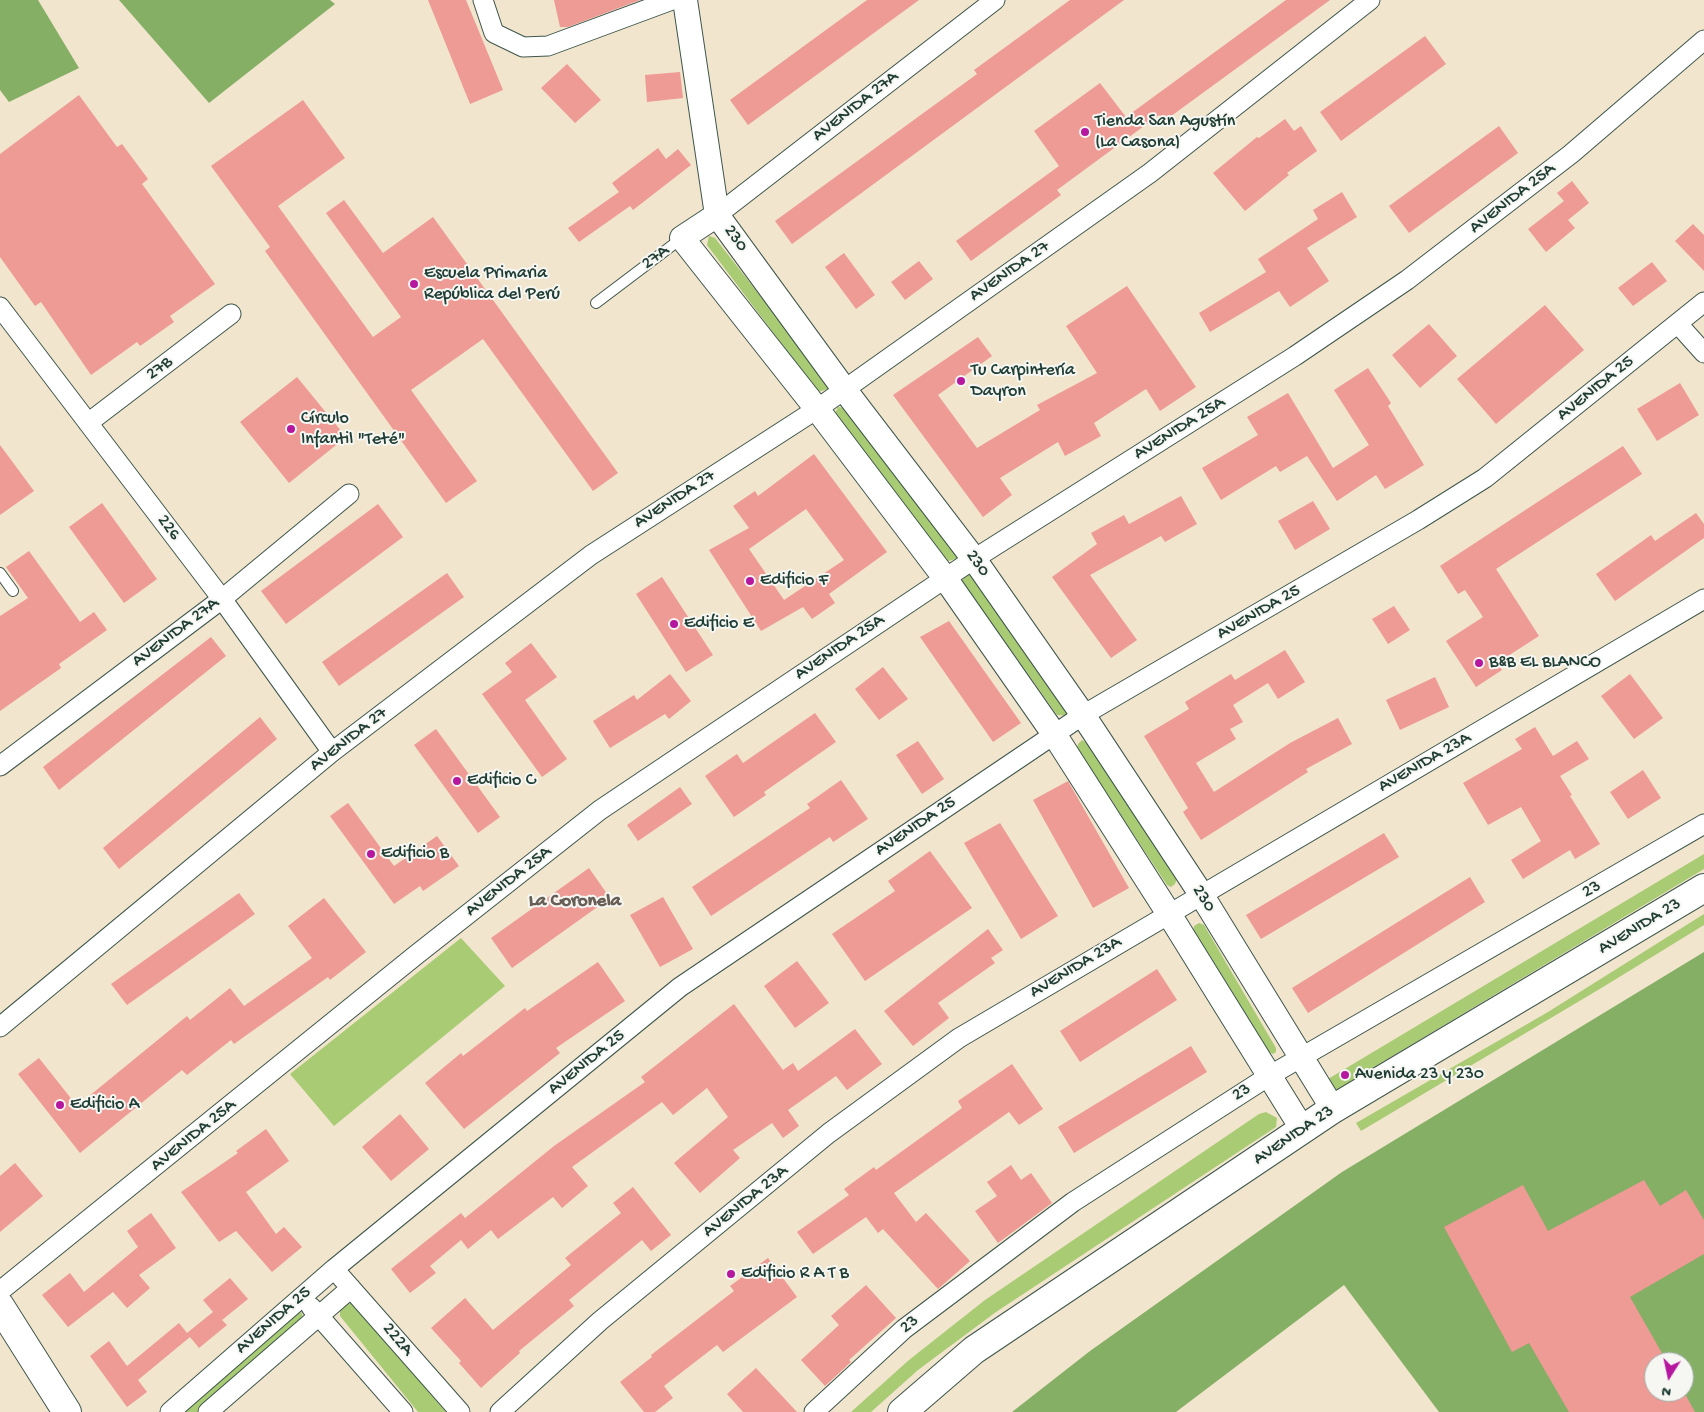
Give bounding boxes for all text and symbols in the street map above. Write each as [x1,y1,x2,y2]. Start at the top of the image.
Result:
street label: AVENIDA 27A [809,67,903,147]
place label: Tienda San Agustín (La Casona) [1095,111,1235,154]
marker: Tienda San Agustín (La Casona) [1079,126,1091,138]
street label: AVENIDA 25A [1466,159,1560,239]
street label: 230 [718,221,752,257]
street label: AVENIDA 27 [966,237,1054,307]
street label: 27A [638,241,674,275]
place label: Escuela Primaria República del Perú [424,263,560,306]
marker: Escuela Primaria República del Perú [408,278,420,290]
street label: AVENIDA 25 [1553,351,1639,427]
street label: 27B [143,352,177,386]
place label: Tu Carpintería Dayron [971,360,1075,402]
marker: Tu Carpintería Dayron [955,375,967,387]
street label: AVENIDA 25A [1130,392,1230,466]
place label: Círculo Infantil "Teté" [301,408,405,450]
marker: Círculo Infantil "Teté" [285,423,297,435]
street label: AVENIDA 27 [630,466,720,534]
street label: 226 [151,511,185,545]
street label: 230 [960,546,994,582]
place label: Edificio F [760,570,828,592]
marker: Edificio F [744,575,756,587]
street label: AVENIDA 25 [1213,580,1305,646]
street label: AVENIDA 27A [128,593,224,673]
street label: AVENIDA 25A [791,610,889,686]
place label: Edificio E [684,613,754,635]
marker: Edificio E [668,618,680,630]
place label: B&B EL BLANCO [1489,652,1601,674]
marker: B&B EL BLANCO [1473,657,1485,669]
street label: AVENIDA 27 [306,703,392,777]
street label: AVENIDA 23A [1375,728,1475,798]
place label: Edificio C [467,770,535,792]
marker: Edificio C [451,775,463,787]
street label: AVENIDA 25 [871,792,961,862]
street label: AVENIDA 25A [462,842,556,922]
place label: Edificio B [381,843,449,865]
marker: Edificio B [365,848,377,860]
street label: 23 [1579,876,1605,904]
street label: 230 [1186,881,1220,917]
district label: La Coronela [529,891,621,913]
street label: AVENIDA 23 [1595,894,1685,960]
street label: AVENIDA 23A [1026,932,1126,1004]
street label: AVENIDA 25 [544,1025,630,1101]
place label: Avenida 23 y 230 [1355,1064,1484,1086]
marker: Avenida 23 y 230 [1339,1069,1351,1081]
street label: 23 [1228,1079,1256,1107]
place label: Edificio A [70,1094,139,1116]
street label: AVENIDA 25A [147,1095,241,1177]
marker: Edificio A [54,1099,66,1111]
street label: AVENIDA 23 [1250,1101,1338,1171]
street label: AVENIDA 23A [699,1161,793,1243]
place label: Edificio R A T B [741,1263,849,1285]
marker: Edificio R A T B [725,1268,737,1280]
street label: AVENIDA 25 [232,1282,316,1360]
street label: 23 [896,1311,924,1339]
street label: 222A [377,1319,417,1361]
north arrow [1644,1352,1694,1402]
text: N [1661,1382,1672,1400]

